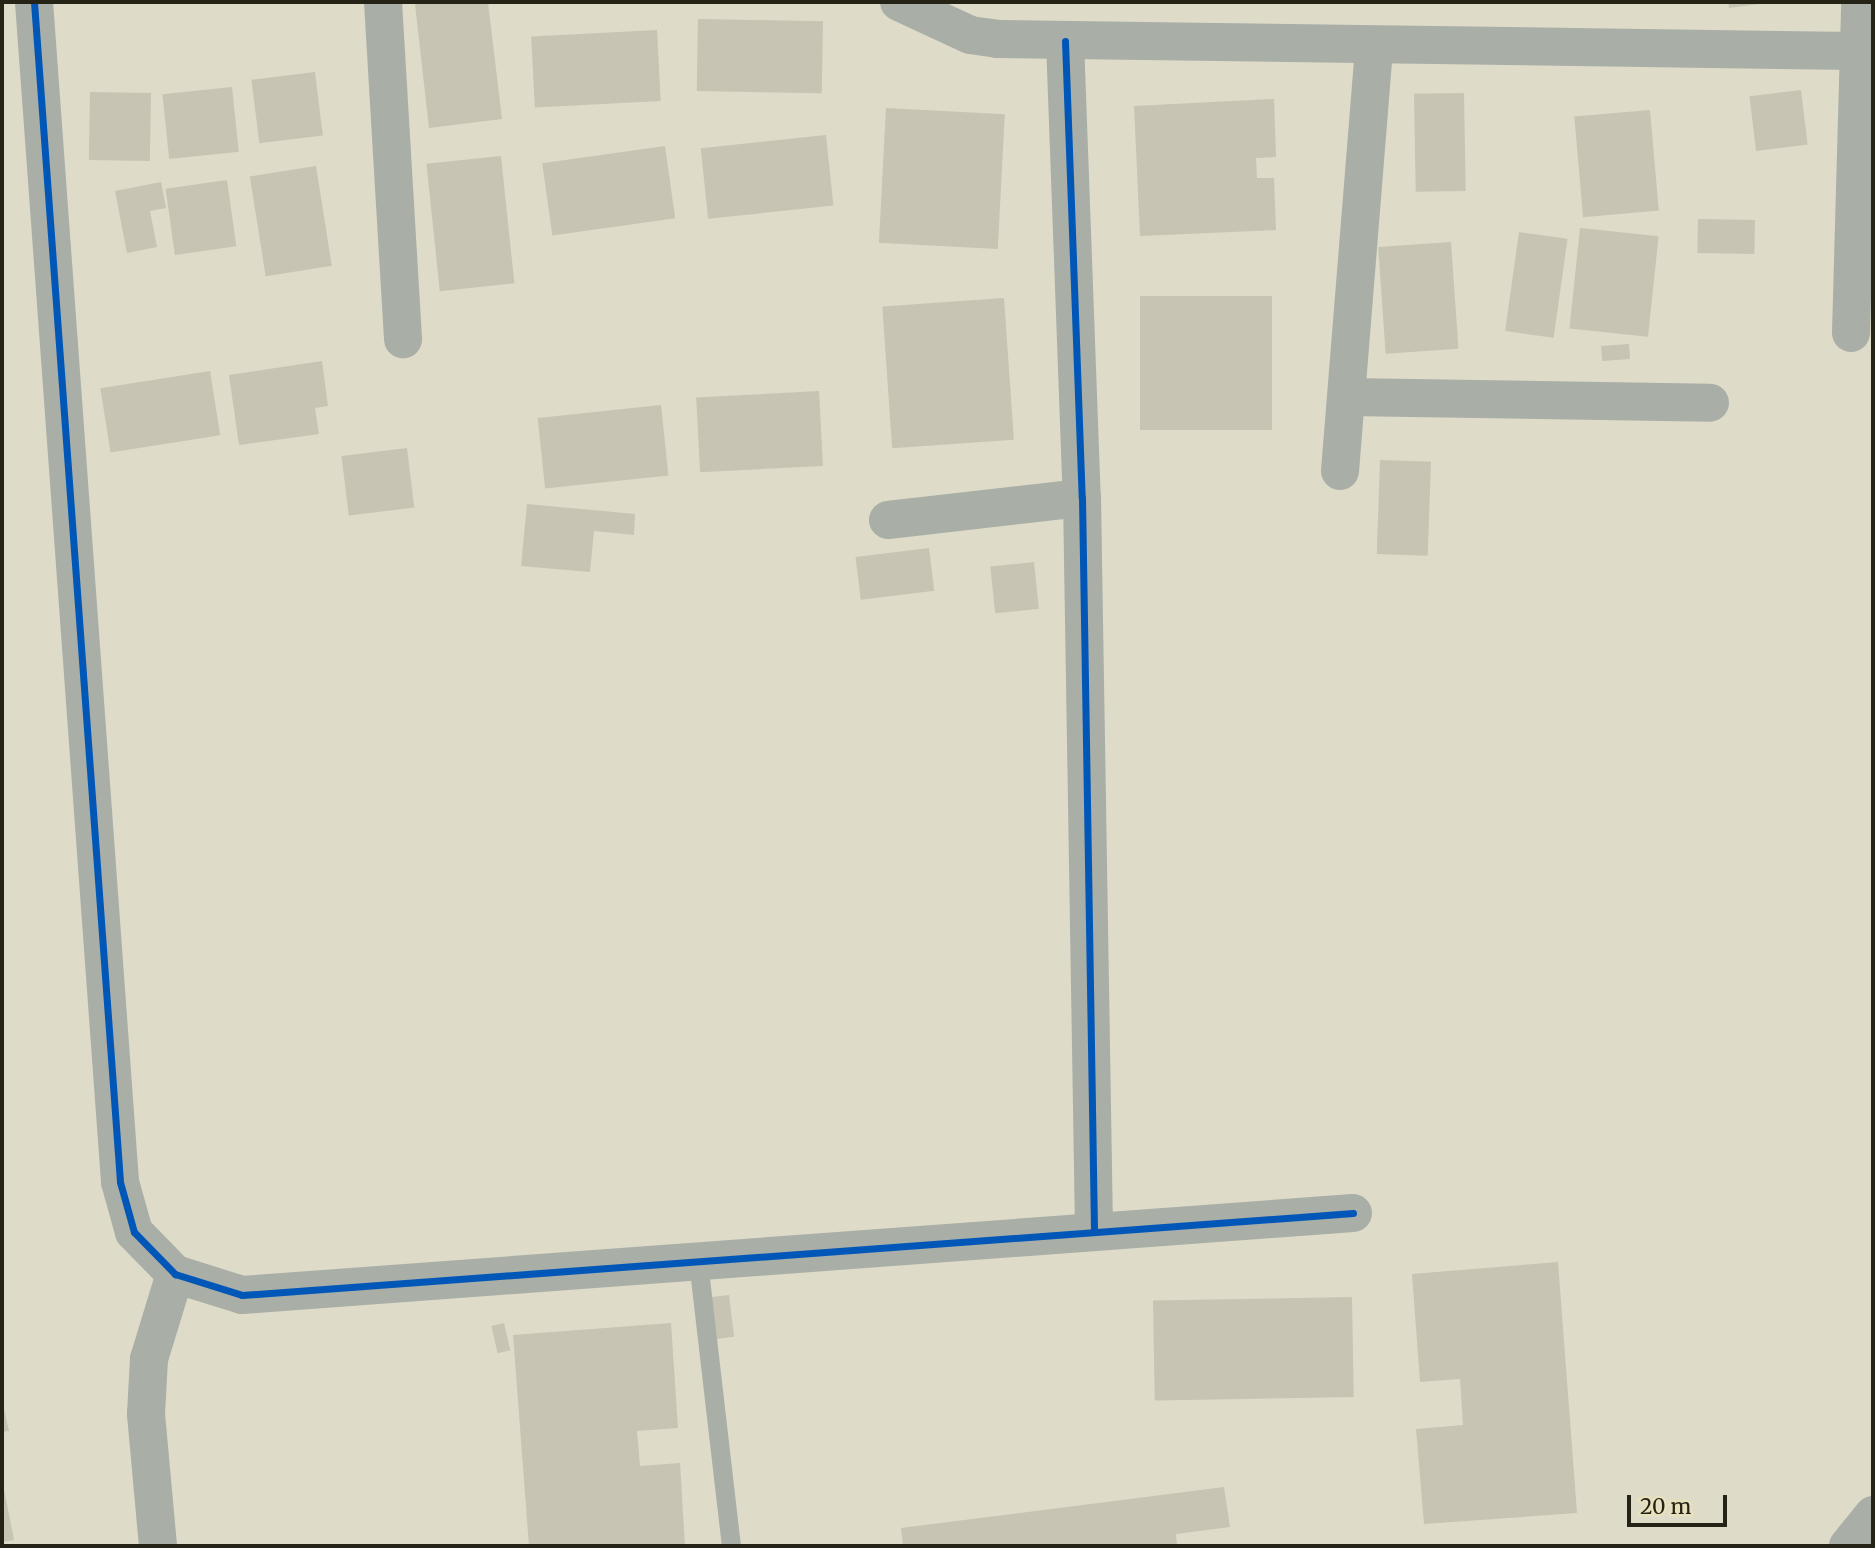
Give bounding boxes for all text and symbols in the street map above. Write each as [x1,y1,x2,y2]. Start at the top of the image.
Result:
scale bar [1630,1482,1730,1526]
text: 20 m [1640,1493,1691,1520]

